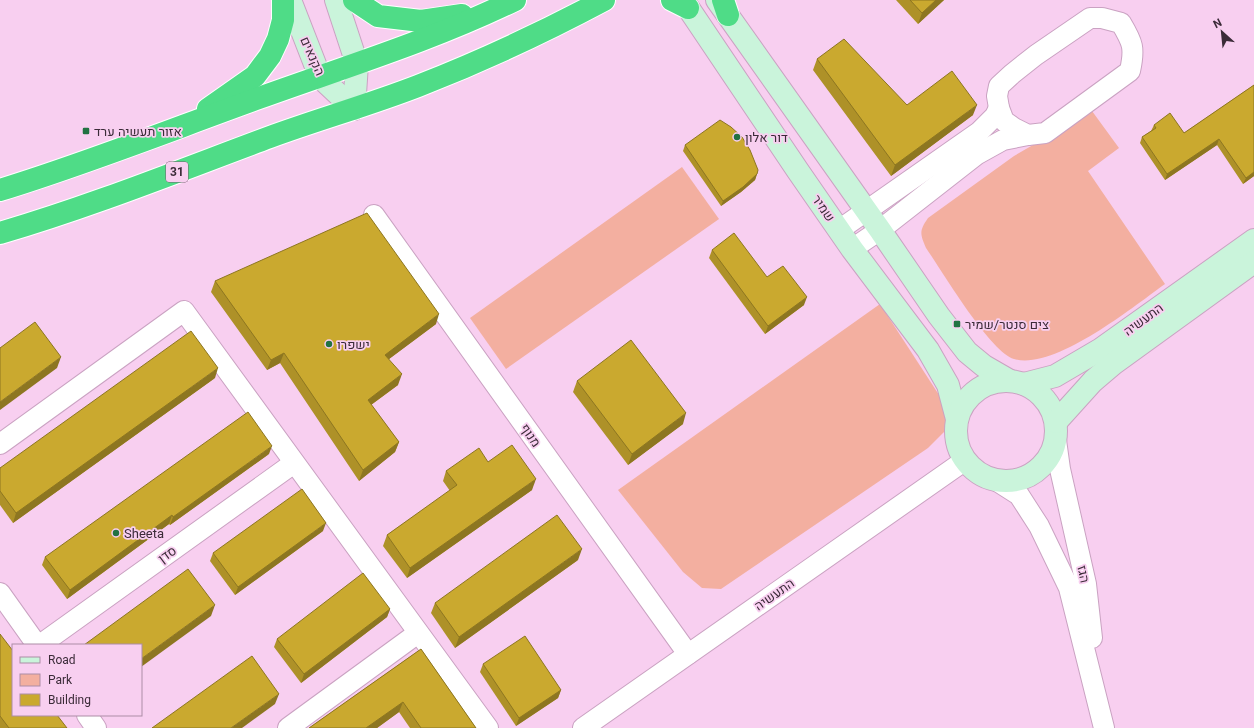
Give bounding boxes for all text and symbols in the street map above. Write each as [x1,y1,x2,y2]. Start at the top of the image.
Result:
north arrow [1202,12,1242,52]
text: N [1211,16,1224,31]
street label: הקנאים [297,34,328,78]
place label: אזור תעשיה ערד [94,124,182,139]
marker: אזור תעשיה ערד [81,126,91,136]
place label: דור אלון [745,130,788,145]
marker: דור אלון [732,132,742,142]
road number: 31 [166,162,188,182]
street label: שמיר [809,192,838,224]
street label: התעשיה [1121,300,1166,339]
place label: צים סנטר/שמיר [965,317,1049,332]
marker: צים סנטר/שמיר [952,319,962,329]
place label: ישפרו [337,337,370,352]
marker: ישפרו [324,339,334,349]
street label: מנוף [517,421,544,450]
place label: Sheeta [124,526,164,541]
marker: Sheeta [111,528,121,538]
street label: סדן [155,543,179,566]
street label: הגז [1074,564,1093,584]
street label: התעשיה [751,575,797,614]
legend [12,644,142,716]
text: Road [48,653,76,667]
text: Park [48,673,73,687]
text: Building [48,693,91,707]

